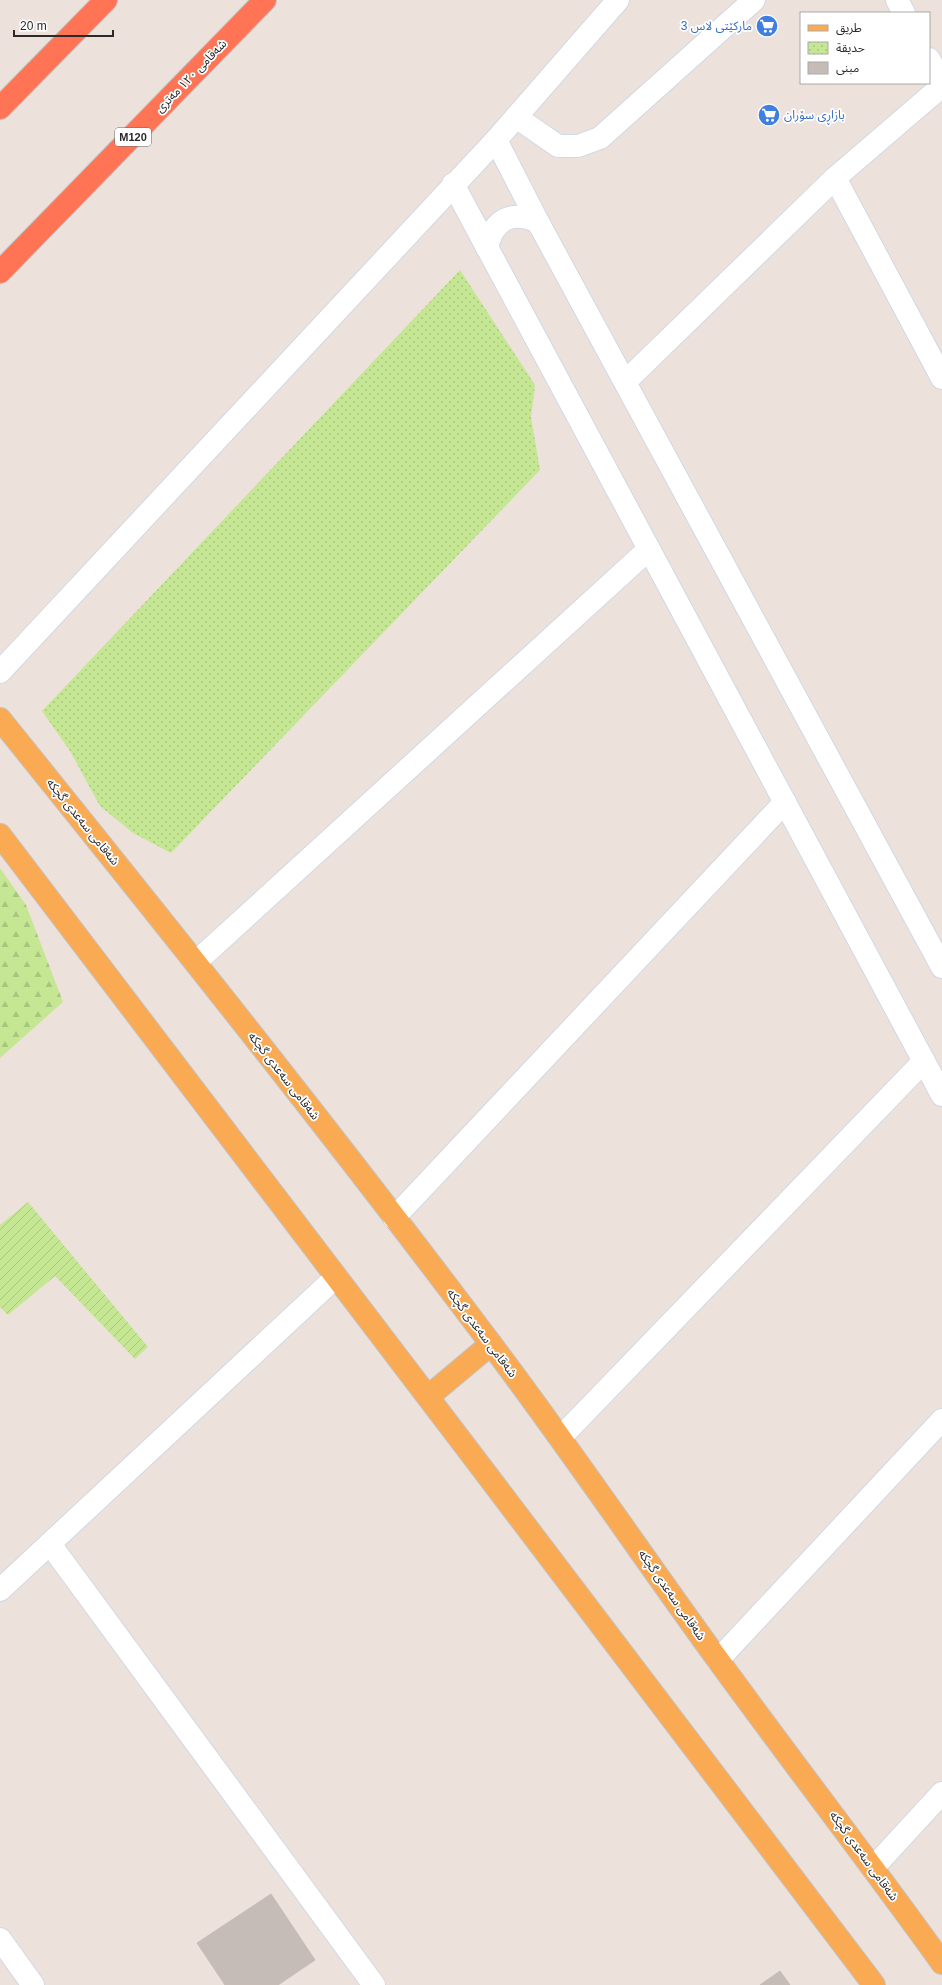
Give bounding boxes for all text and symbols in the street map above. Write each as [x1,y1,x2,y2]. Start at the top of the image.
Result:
scale bar [14,12,113,38]
legend [800,12,930,84]
supermarket icon: مارکێتی لاس 3 [754,13,780,39]
text: 20 m [20,19,47,33]
place label: مارکێتی لاس 3 [681,19,752,33]
text: طريق [836,21,862,36]
street label: شەقامی ١٢٠ مەتری [153,37,229,115]
text: حديقة [836,41,865,55]
text: مبنى [836,61,859,75]
supermarket icon: بازاڕی سۆران [756,102,782,128]
place label: بازاڕی سۆران [784,108,845,126]
road number: M120 [115,128,151,146]
street label: شەقامی سەعدی گچکە [43,776,122,869]
street label: شەقامی سەعدی گچکە [245,1029,323,1123]
street label: شەقامی سەعدی گچکە [443,1286,520,1381]
street label: شەقامی سەعدی گچکە [635,1547,708,1644]
street label: شەقامی سەعدی گچکە [826,1809,901,1904]

